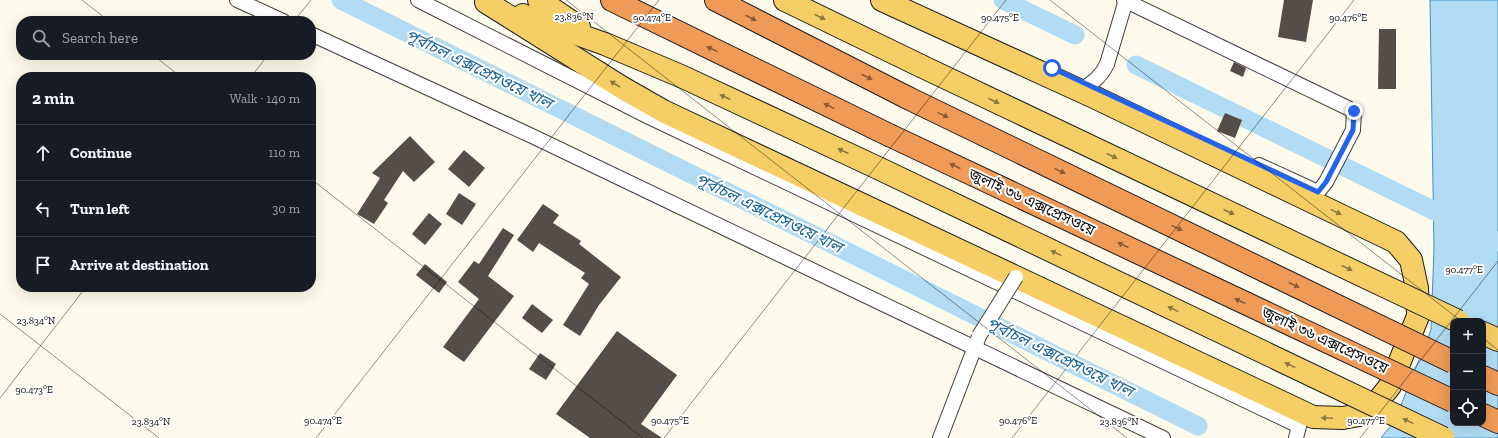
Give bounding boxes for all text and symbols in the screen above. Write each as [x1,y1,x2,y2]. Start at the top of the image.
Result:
text: 23.836°N [554,11,594,23]
text: 90.474°E [633,12,671,24]
text: 90.475°E [981,12,1019,24]
text: 90.476°E [1329,12,1367,24]
one-way arrow [814,14,825,20]
one-way arrow [745,15,757,21]
search box [16,16,316,60]
water label: পূর্বাচল এক্সপ্রেসওয়ে খাল [403,25,558,114]
icon: search [30,27,52,49]
text: Search here [62,29,138,47]
one-way arrow [706,46,718,52]
route start [1043,59,1061,77]
one-way arrow [861,73,872,80]
one-way arrow [609,80,621,87]
text: 2 min [32,88,74,108]
text: Walk · 140 m [230,91,300,106]
one-way arrow [719,94,730,100]
one-way arrow [989,98,1000,104]
route end [1345,102,1363,120]
one-way arrow [823,103,835,109]
one-way arrow [938,112,949,118]
icon: ahead [32,142,54,164]
text: Continue [70,144,132,162]
text: 110 m [268,145,300,160]
one-way arrow [837,148,848,154]
one-way arrow [1106,153,1117,159]
one-way arrow [949,163,960,169]
street label: জুলাই ৩৬ এক্সপ্রেসওয়ে [965,164,1098,239]
one-way arrow [1054,168,1066,175]
water label: পূর্বাচল এক্সপ্রেসওয়ে খাল [693,169,848,258]
icon: left [32,198,54,220]
text: Turn left [70,200,130,218]
text: 30 m [272,201,300,216]
one-way arrow [1223,209,1235,215]
one-way arrow [1330,209,1341,215]
one-way arrow [1171,225,1183,231]
one-way arrow [1117,242,1129,248]
one-way arrow [1050,250,1062,256]
icon: arrive [32,254,54,276]
text: Arrive at destination [70,256,209,274]
text: 90.477°E [1445,264,1483,276]
one-way arrow [1341,265,1352,271]
one-way arrow [1288,282,1300,288]
one-way arrow [1235,298,1246,304]
street label: জুলাই ৩৬ এক্সপ্রেসওয়ে [1258,302,1391,377]
one-way arrow [1167,306,1179,312]
water label: পূর্বাচল এক্সপ্রেসওয়ে খাল [984,313,1139,402]
text: 23.834°N [17,315,56,327]
map controls [1450,318,1486,426]
button: + [1450,318,1486,354]
button: − [1450,354,1486,390]
one-way arrow [1285,362,1296,368]
text: 90.473°E [15,384,53,396]
button: locate [1450,390,1486,426]
one-way arrow [1321,414,1333,421]
text: 90.474°E [304,415,342,427]
text: 90.475°E [651,415,689,427]
text: 90.476°E [999,415,1037,427]
text: 90.477°E [1347,415,1385,427]
text: 23.834°N [132,416,171,428]
text: 23.836°N [1099,416,1139,428]
one-way arrow [1402,418,1413,424]

